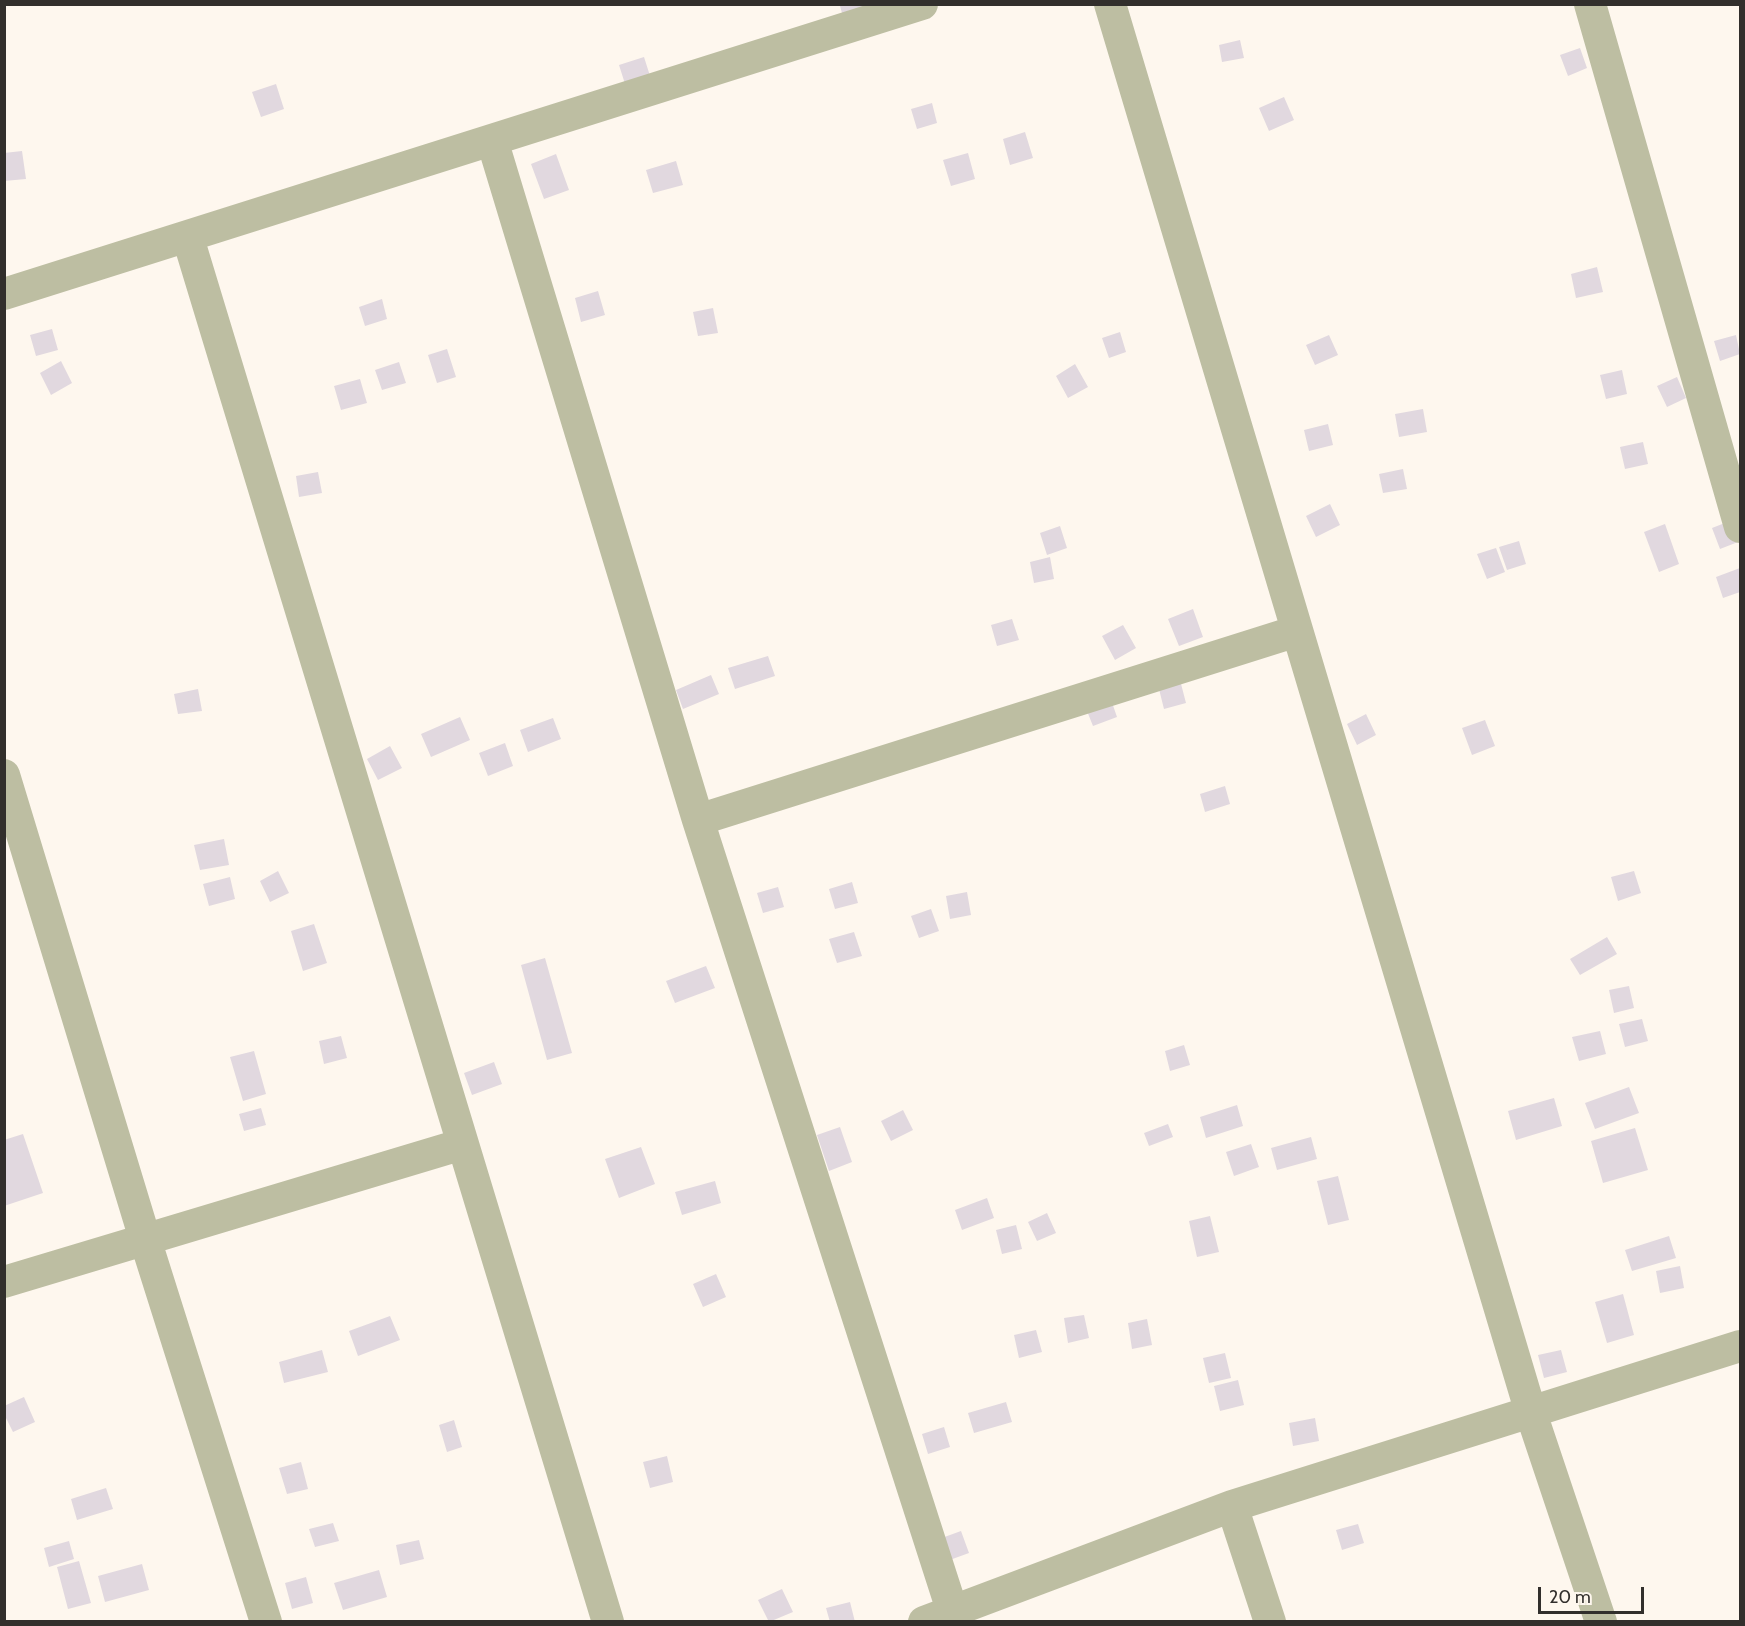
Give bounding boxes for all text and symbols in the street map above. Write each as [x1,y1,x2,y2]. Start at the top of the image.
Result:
scale bar [1541,1575,1648,1613]
text: 20 m [1549,1586,1591,1608]

